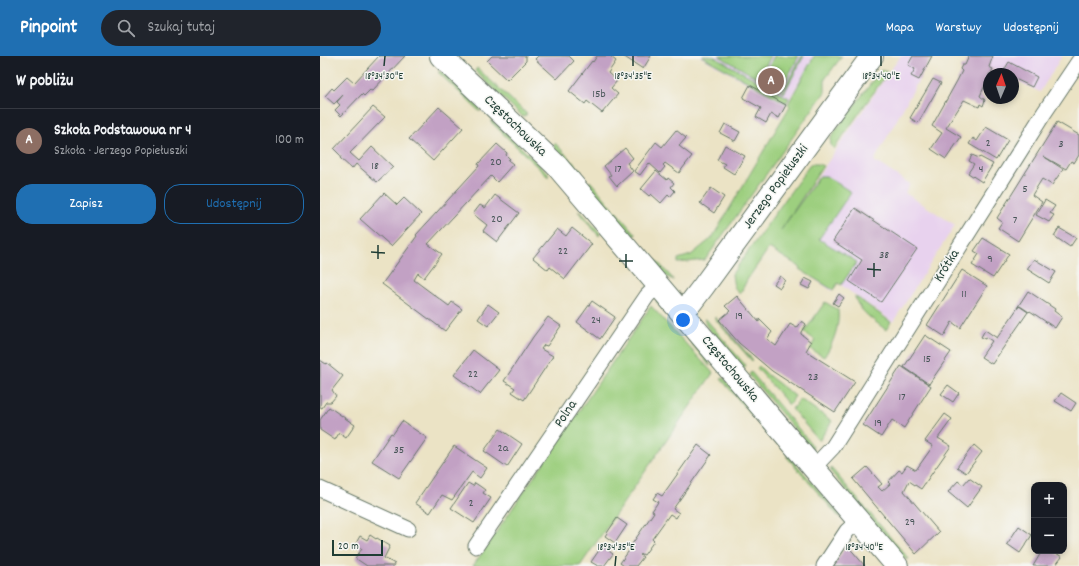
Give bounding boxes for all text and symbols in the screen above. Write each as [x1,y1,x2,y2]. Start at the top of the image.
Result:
search box [101,10,381,46]
text: Pinpoint [20,15,77,42]
icon: search [115,17,137,39]
text: Szukaj tutaj [147,17,215,39]
text: Mapa [886,18,914,38]
text: Warstwy [936,18,981,38]
text: Udostępnij [1003,18,1059,38]
pin: A [758,66,784,96]
north arrow [983,68,1019,104]
text: W pobliżu [16,70,73,94]
text: 18°34'30"E [365,70,403,84]
text: 18°34'35"E [614,70,652,84]
text: 18°34'40"E [862,70,900,84]
house number: 15b [592,86,606,103]
street label: Częstochowska [479,91,551,162]
text: Szkoła Podstawowa nr 4 [54,120,191,142]
text: A [25,131,33,150]
text: 100 m [275,131,304,150]
house number: 2 [985,135,991,152]
house number: 3 [1058,136,1064,153]
street label: Jerzego Popiełuszki [738,140,814,233]
text: Szkoła · Jerzego Popiełuszki [54,142,187,161]
house number: 20 [490,154,502,171]
house number: 18 [371,158,379,175]
house number: 17 [614,161,622,178]
house number: 4 [979,161,984,178]
house number: 5 [1022,181,1028,198]
button: Zapisz [16,184,156,224]
button: Udostępnij [164,184,304,224]
house number: 20 [491,211,503,228]
house number: 7 [1013,212,1018,229]
house number: 22 [558,243,568,260]
street label: Krótka [929,245,965,286]
house number: 38 [879,247,889,264]
house number: 9 [987,251,993,268]
house number: 11 [961,286,967,303]
house number: 19 [735,308,743,325]
your location [673,310,693,330]
house number: 24 [591,312,601,329]
street label: Częstochowska [696,331,764,407]
house number: 15 [923,351,931,368]
house number: 22 [468,366,478,383]
house number: 23 [808,369,818,386]
house number: 17 [898,389,906,406]
street label: Polna [550,396,583,432]
house number: 19 [874,415,882,432]
house number: 2a [498,440,509,457]
house number: 35 [394,442,404,459]
map controls [1031,482,1067,554]
button: + [1031,482,1067,518]
house number: 2 [468,495,474,512]
house number: 29 [905,514,915,531]
button: − [1031,518,1067,554]
scale bar [332,538,383,557]
text: 20 m [338,539,359,555]
text: 18°34'35"E [597,541,635,555]
text: 18°34'40"E [845,541,883,555]

